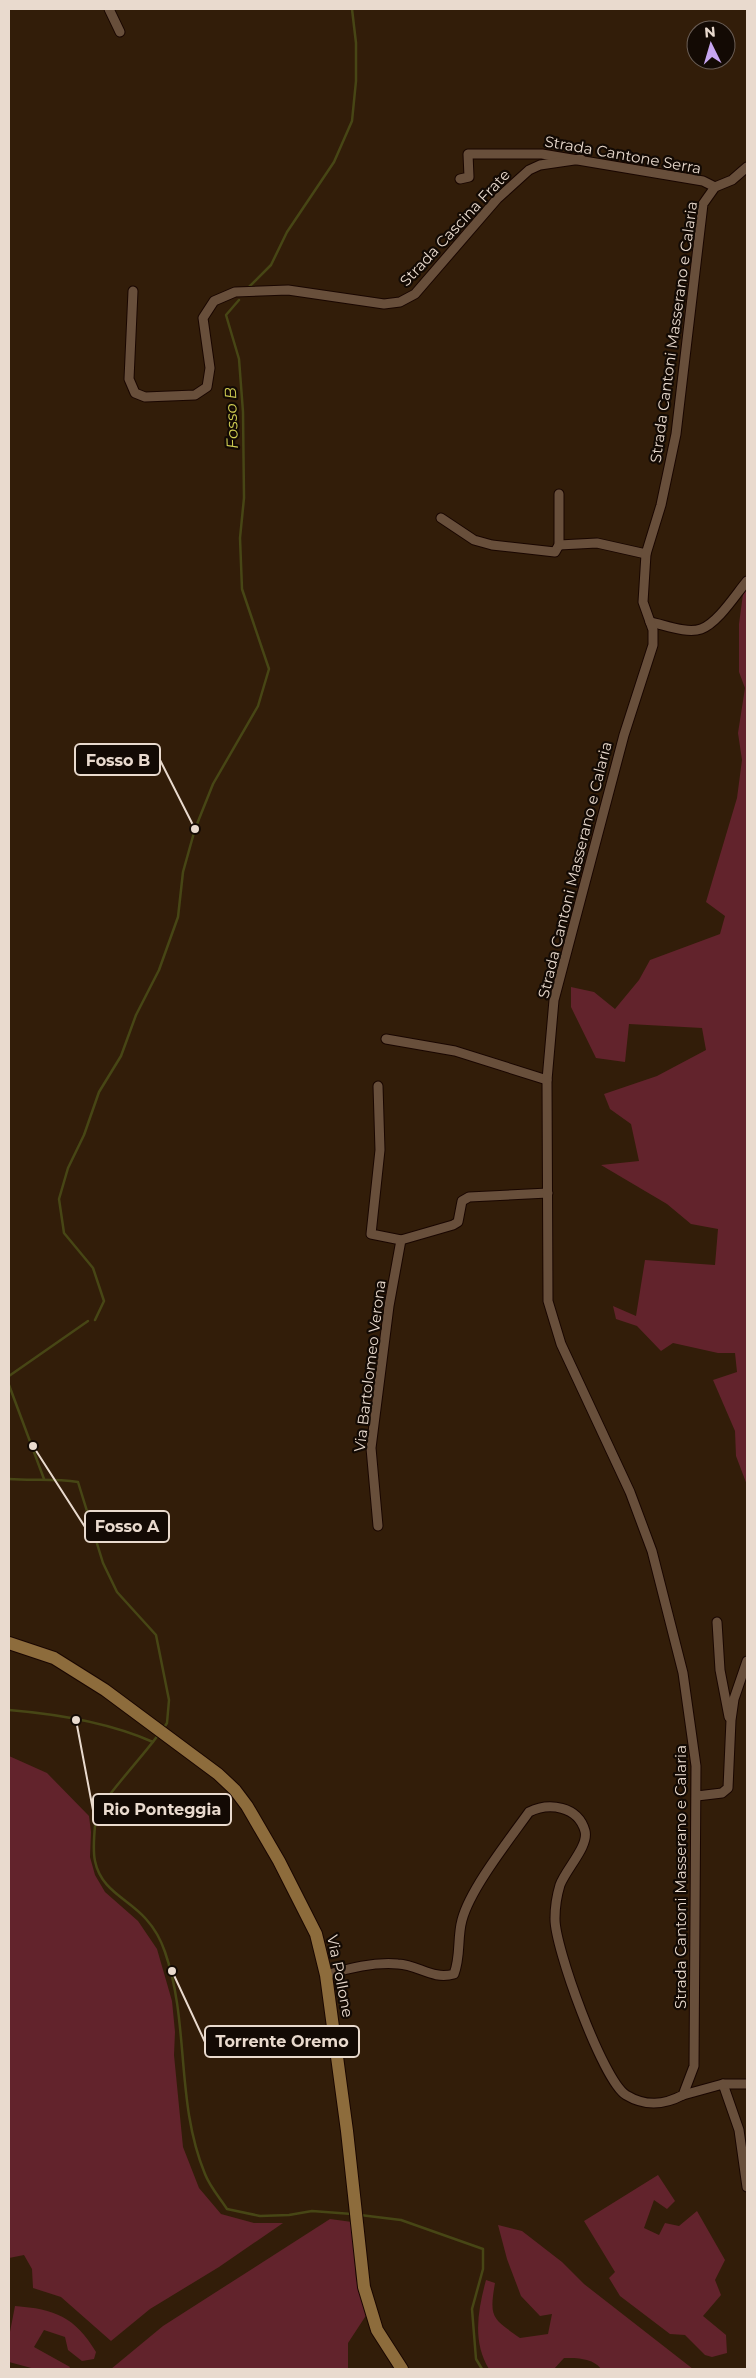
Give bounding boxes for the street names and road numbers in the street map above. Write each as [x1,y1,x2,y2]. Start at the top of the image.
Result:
street label: Strada Cantone Serra [543,131,703,178]
street label: Strada Cascina Frate [396,165,514,290]
street label: Strada Cantoni Masserano e Calaria [646,200,701,464]
street label: Strada Cantoni Masserano e Calaria [533,740,616,1000]
street label: Via Bartolomeo Verona [350,1279,389,1453]
street label: Strada Cantoni Masserano e Calaria [671,1745,690,2009]
street label: Via Pollone [323,1933,358,2019]

